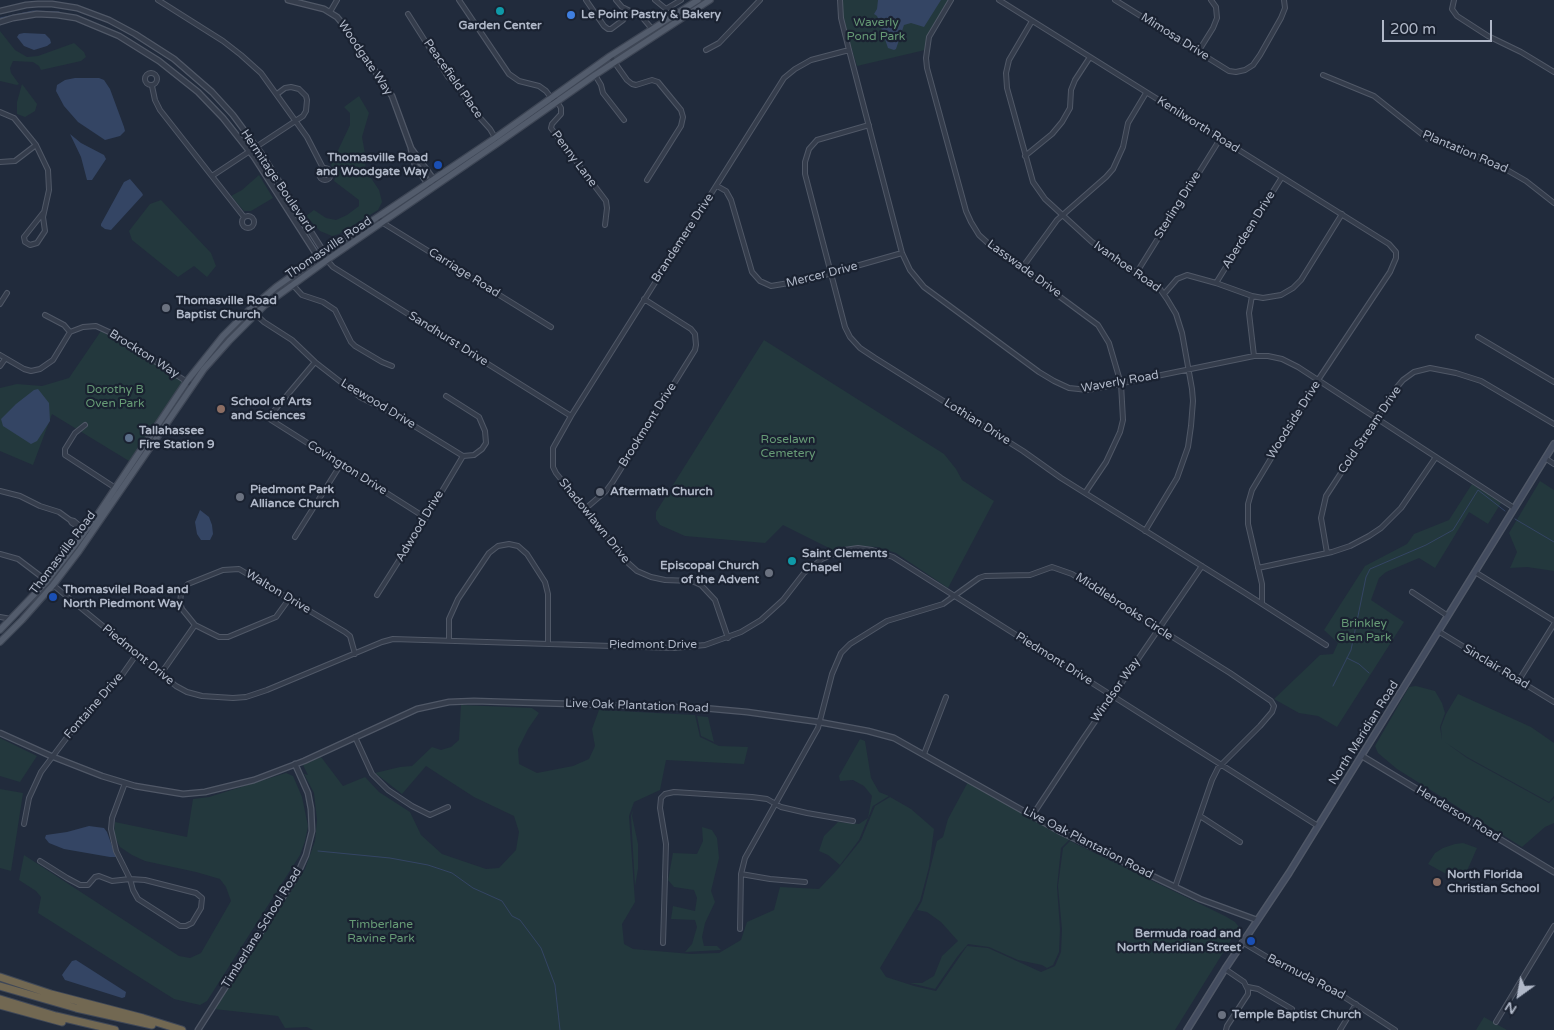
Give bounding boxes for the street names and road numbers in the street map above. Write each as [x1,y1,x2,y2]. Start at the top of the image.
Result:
street label: Mimosa Drive [1138,10,1212,64]
street label: Woodgate Way [335,18,395,98]
street label: Peacefield Place [420,37,486,121]
street label: Kenilworth Road [1154,94,1242,156]
street label: Hermitage Boulevard [237,127,317,235]
street label: Plantation Road [1420,127,1510,177]
street label: Penny Lane [548,128,600,190]
street label: Sterling Drive [1152,169,1204,241]
street label: Aberdeen Drive [1219,189,1279,271]
street label: Brandemere Drive [649,191,717,285]
street label: Thomasville Road [283,214,375,282]
street label: Lasswade Drive [984,237,1064,301]
street label: Ivanhoe Road [1091,239,1163,295]
street label: Carriage Road [426,245,502,301]
street label: Mercer Drive [785,259,859,291]
street label: Sandhurst Drive [406,309,490,369]
street label: Brockton Way [106,327,182,381]
street label: Waverly Road [1080,368,1160,396]
street label: Leewood Drive [338,376,418,432]
street label: Woodside Drive [1264,378,1324,462]
street label: Brookmont Drive [616,380,680,470]
street label: Cold Stream Drive [1335,383,1405,477]
street label: Lothian Drive [941,396,1013,448]
street label: Covington Drive [304,438,390,498]
street label: Shadowlawn Drive [555,476,633,566]
street label: Adwood Drive [393,488,447,564]
street label: Thomasville Road [27,508,99,598]
street label: Walton Drive [243,567,313,617]
street label: Middlebrooks Circle [1073,570,1175,644]
street label: Piedmont Drive [99,622,177,688]
street label: Piedmont Drive [1013,630,1095,688]
street label: Piedmont Drive [609,638,697,652]
street label: Sinclair Road [1460,642,1532,692]
street label: Windsor Way [1088,655,1144,725]
street label: Fontaine Drive [62,670,126,742]
street label: North Meridian Road [1326,678,1402,788]
street label: Live Oak Plantation Road [565,696,709,716]
street label: Henderson Road [1413,783,1503,845]
street label: Live Oak Plantation Road [1021,804,1155,882]
street label: Timberlane School Road [219,865,305,991]
street label: Bermuda Road [1265,951,1347,1003]

